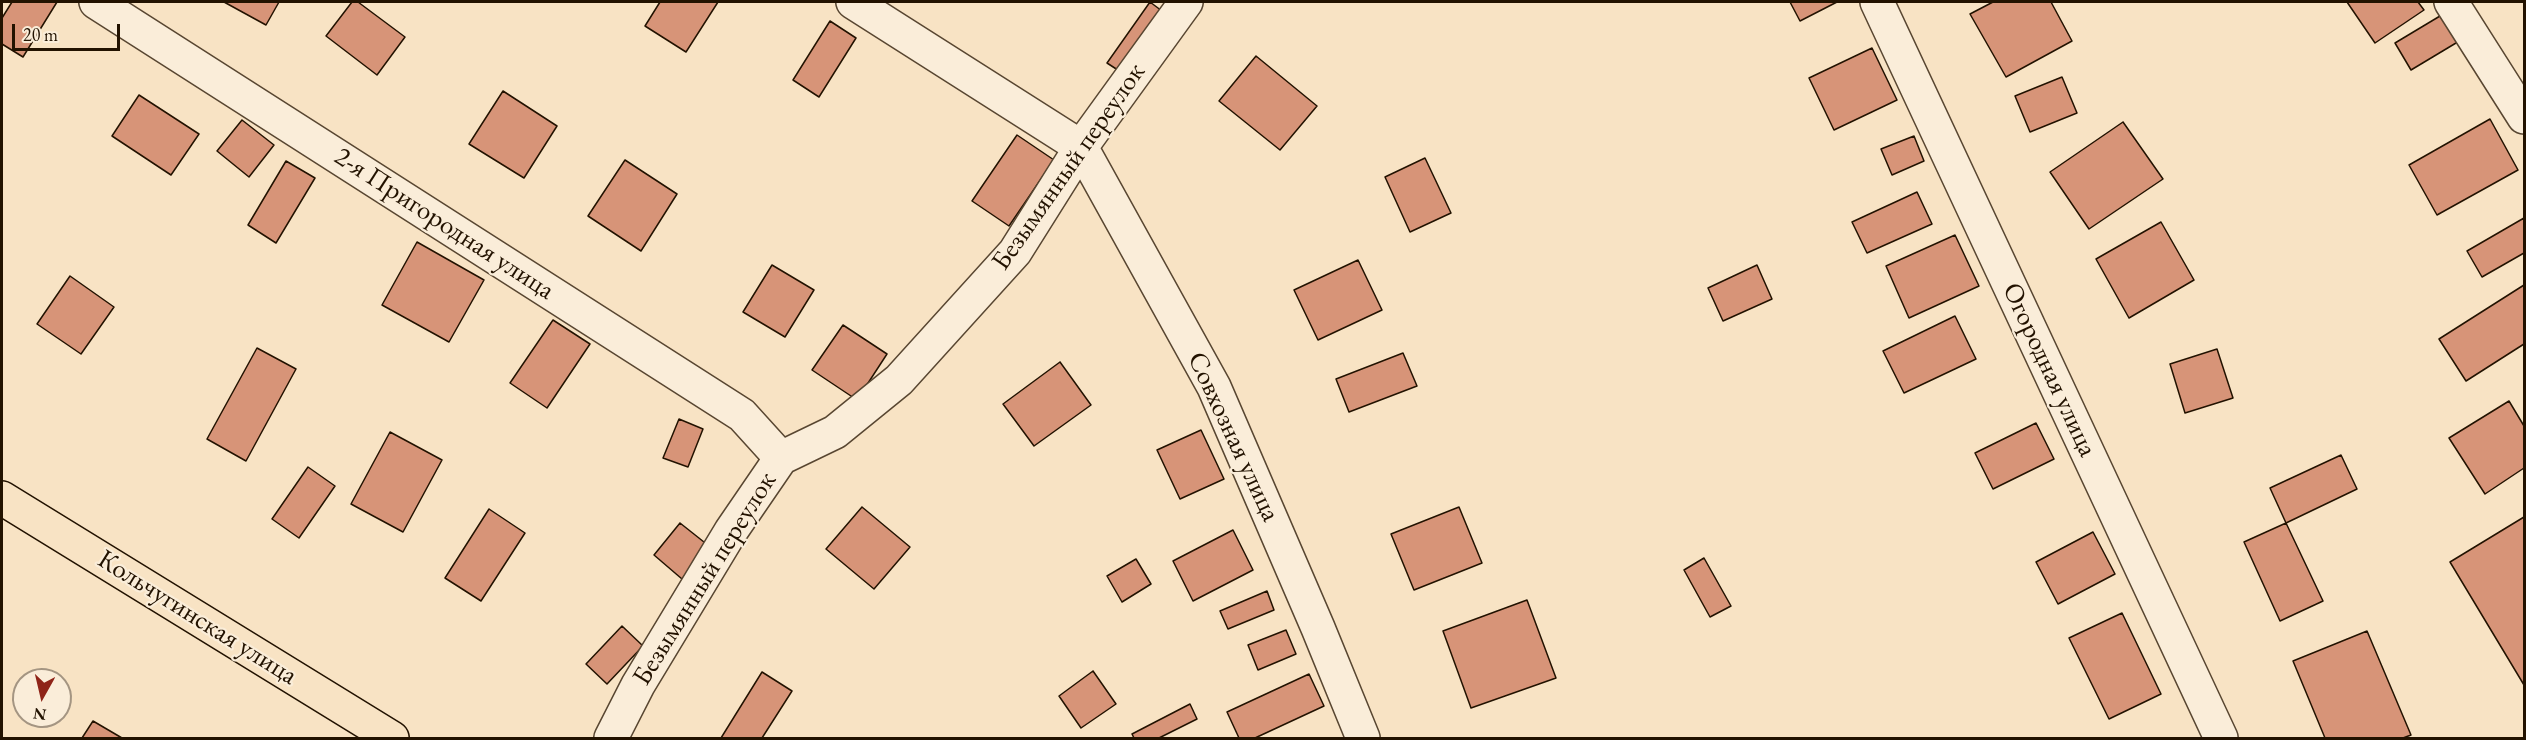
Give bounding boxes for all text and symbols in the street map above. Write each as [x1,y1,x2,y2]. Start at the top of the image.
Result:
scale bar [15,12,123,50]
text: 20 m [23,23,58,46]
street label: Безымянный переулок [985,57,1153,277]
street label: 2-я Пригородная улица [328,141,560,307]
street label: Огородная улица [1995,278,2103,462]
street label: Совхозная улица [1180,347,1286,527]
street label: Безымянный переулок [626,466,784,692]
street label: Кольчугинская улица [91,544,303,692]
north arrow [12,668,72,728]
text: N [32,703,48,726]

